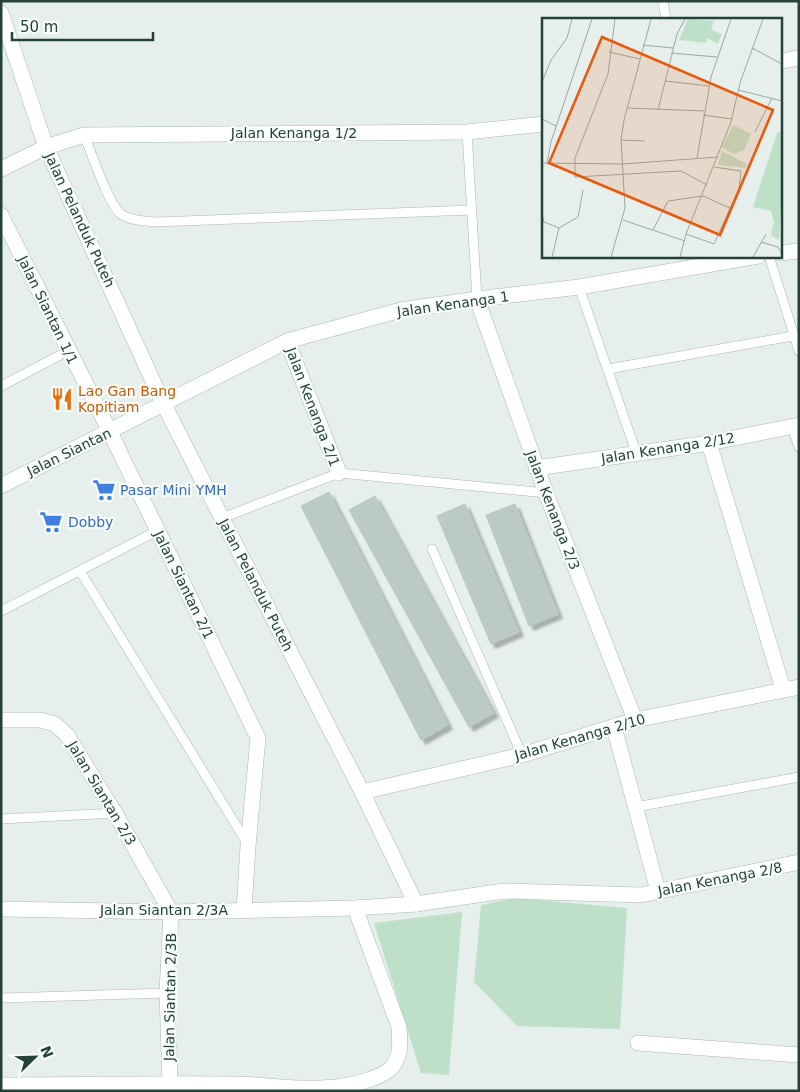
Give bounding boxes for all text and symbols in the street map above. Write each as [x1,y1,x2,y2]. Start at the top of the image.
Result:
scale bar [12,10,154,42]
text: 50 m [20,18,58,36]
inset map [542,18,782,258]
street label: Jalan Kenanga 1/2 [230,125,357,141]
street label: Jalan Pelanduk Puteh [41,149,118,290]
street label: Jalan Siantan 1/1 [14,252,81,367]
street label: Jalan Kenanga 1 [395,288,510,320]
street label: Jalan Kenanga 2/1 [283,344,343,469]
place label: Lao Gan Bang Kopitiam [78,383,176,415]
restaurant icon: Lao Gan Bang Kopitiam [49,386,75,412]
street label: Jalan Siantan [23,425,114,480]
street label: Jalan Kenanga 2/12 [599,430,736,467]
street label: Jalan Kenanga 2/3 [523,447,583,572]
supermarket icon: Pasar Mini YMH [91,477,117,503]
place label: Pasar Mini YMH [120,482,227,498]
supermarket icon: Dobby [38,509,64,535]
place label: Dobby [68,514,113,530]
street label: Jalan Pelanduk Puteh [215,515,296,654]
street label: Jalan Siantan 2/1 [150,527,217,642]
street label: Jalan Kenanga 2/10 [512,711,647,764]
street label: Jalan Siantan 2/3 [64,737,139,848]
street label: Jalan Kenanga 2/8 [655,859,784,899]
street label: Jalan Siantan 2/3A [99,902,229,918]
street label: Jalan Siantan 2/3B [161,933,179,1062]
north arrow [10,1032,60,1082]
text: N [37,1043,57,1060]

